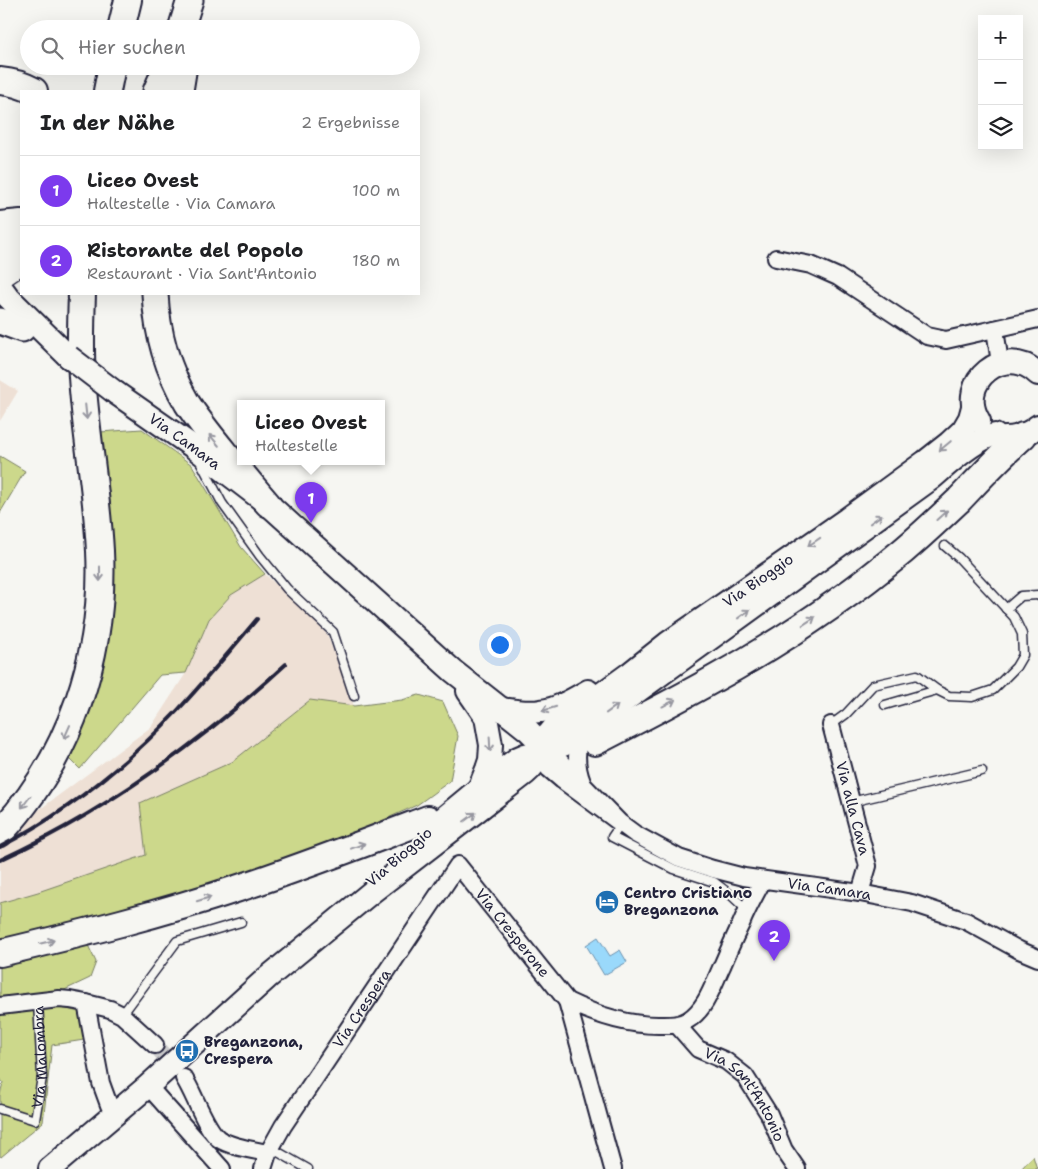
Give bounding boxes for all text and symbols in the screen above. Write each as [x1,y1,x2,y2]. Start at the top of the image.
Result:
map controls [978,15,1023,150]
button: + [978,15,1023,60]
search box [20,20,420,75]
icon: search [38,34,66,62]
text: Hier suchen [78,35,186,60]
button: − [978,60,1023,105]
button: layers [978,105,1023,150]
text: In der Nähe [40,109,175,137]
text: 2 Ergebnisse [301,112,400,133]
text: Liceo Ovest [87,168,199,193]
text: 1 [52,180,60,201]
text: 100 m [352,180,400,201]
text: Haltestelle · Via Camara [87,193,275,214]
text: Ristorante del Popolo [87,238,303,263]
text: 2 [50,250,62,271]
text: 180 m [352,250,400,271]
text: Restaurant · Via Sant'Antonio [87,263,317,284]
popup [237,400,385,465]
one-way arrow [81,404,91,420]
street label: Via Camara [145,409,225,475]
text: Liceo Ovest [255,410,367,435]
one-way arrow [209,434,220,447]
text: Haltestelle [255,435,338,456]
one-way arrow [939,440,952,451]
pin: 1 [295,482,327,523]
one-way arrow [935,509,948,521]
one-way arrow [868,514,882,524]
one-way arrow [807,537,821,547]
street label: Via Bioggio [719,549,797,612]
one-way arrow [95,566,105,582]
one-way arrow [737,609,751,619]
one-way arrow [802,616,816,626]
your location [487,632,513,658]
one-way arrow [661,698,676,707]
one-way arrow [542,704,558,714]
one-way arrow [605,704,619,714]
one-way arrow [61,724,71,739]
one-way arrow [485,735,495,751]
street label: Via alla Cava [831,759,875,858]
one-way arrow [20,795,31,808]
one-way arrow [463,812,476,823]
street label: Via Bioggio [362,823,436,891]
one-way arrow [349,841,365,850]
street label: Via Camara [786,873,874,905]
place label: Centro Cristiano Breganzona [624,883,753,920]
street label: Via Cresperone [471,884,554,982]
hotel icon: Centro Cristiano Breganzona [594,889,620,915]
one-way arrow [196,893,212,903]
pin: 2 [758,920,790,961]
one-way arrow [39,937,55,946]
street label: Via Crespera [328,965,396,1052]
street label: Via Malombra [27,1005,52,1110]
place label: Breganzona, Crespera [204,1032,303,1069]
bus stop icon: Breganzona, Crespera [174,1038,200,1064]
street label: Via Sant'Antonio [701,1043,789,1145]

